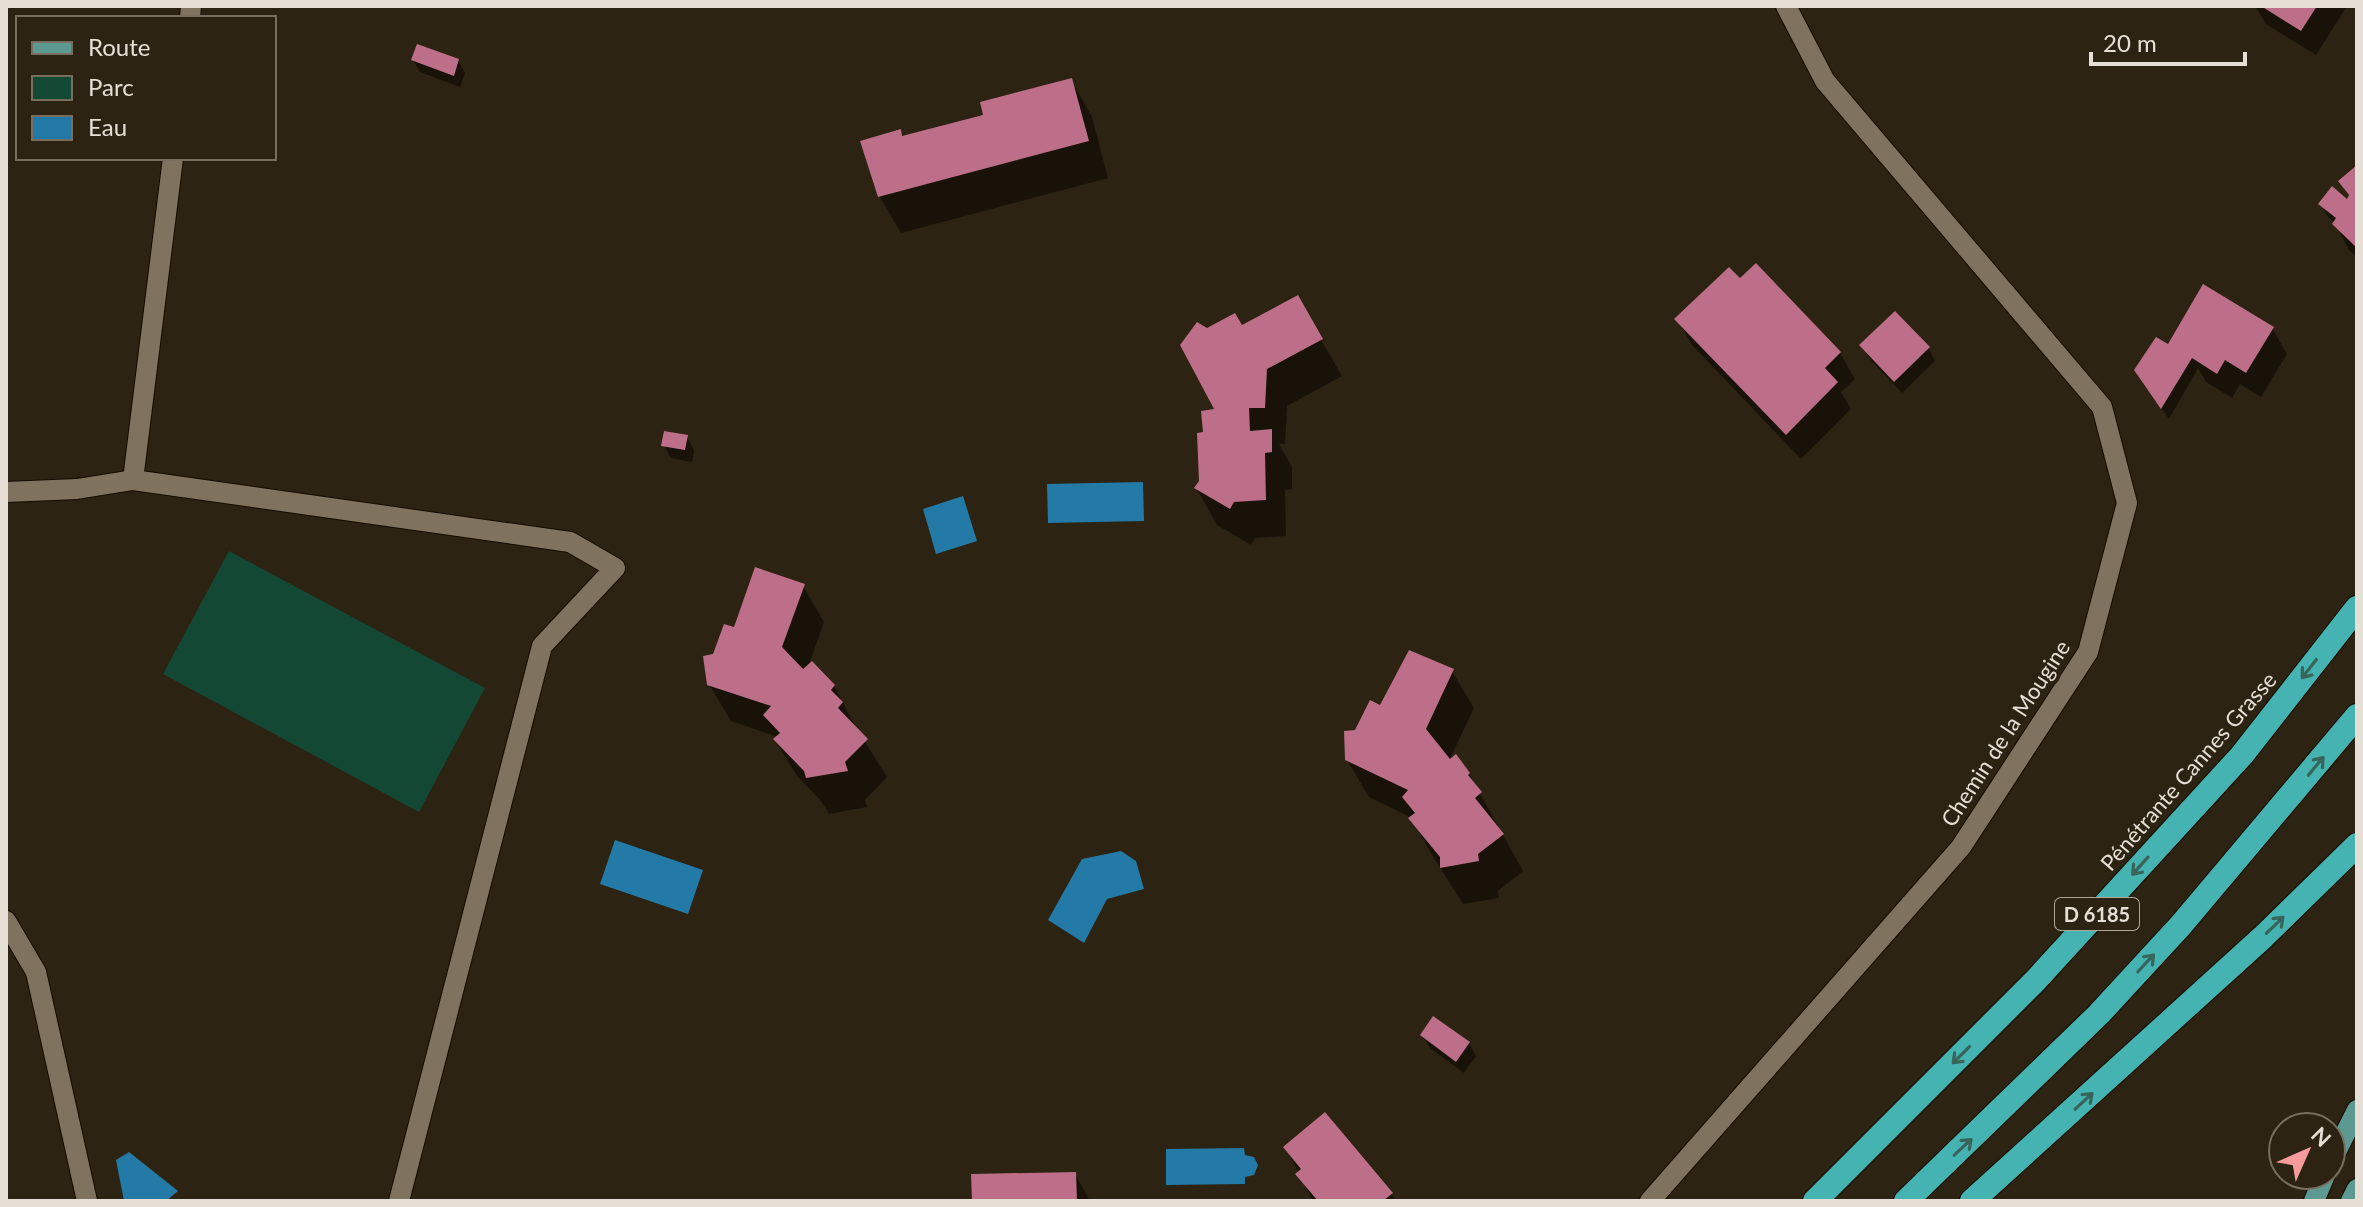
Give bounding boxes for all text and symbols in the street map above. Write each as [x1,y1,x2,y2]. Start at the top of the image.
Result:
legend [16,16,276,160]
scale bar [2091,16,2245,66]
text: 20 m [2103,28,2157,57]
text: Route [88,32,150,61]
text: Parc [88,72,134,101]
text: Eau [88,112,127,141]
street label: Chemin de la Mougine [1935,635,2075,831]
one-way arrow [2300,658,2318,679]
street label: Pénétrante Cannes Grasse [2094,666,2282,876]
one-way arrow [2307,756,2324,777]
one-way arrow [2132,856,2150,876]
road number: D 6185 [2055,898,2139,930]
one-way arrow [2265,916,2284,935]
one-way arrow [2137,953,2156,973]
one-way arrow [1952,1045,1971,1064]
one-way arrow [2074,1092,2094,1111]
north arrow [2267,1111,2347,1191]
text: N [2306,1121,2337,1152]
one-way arrow [1953,1138,1973,1157]

